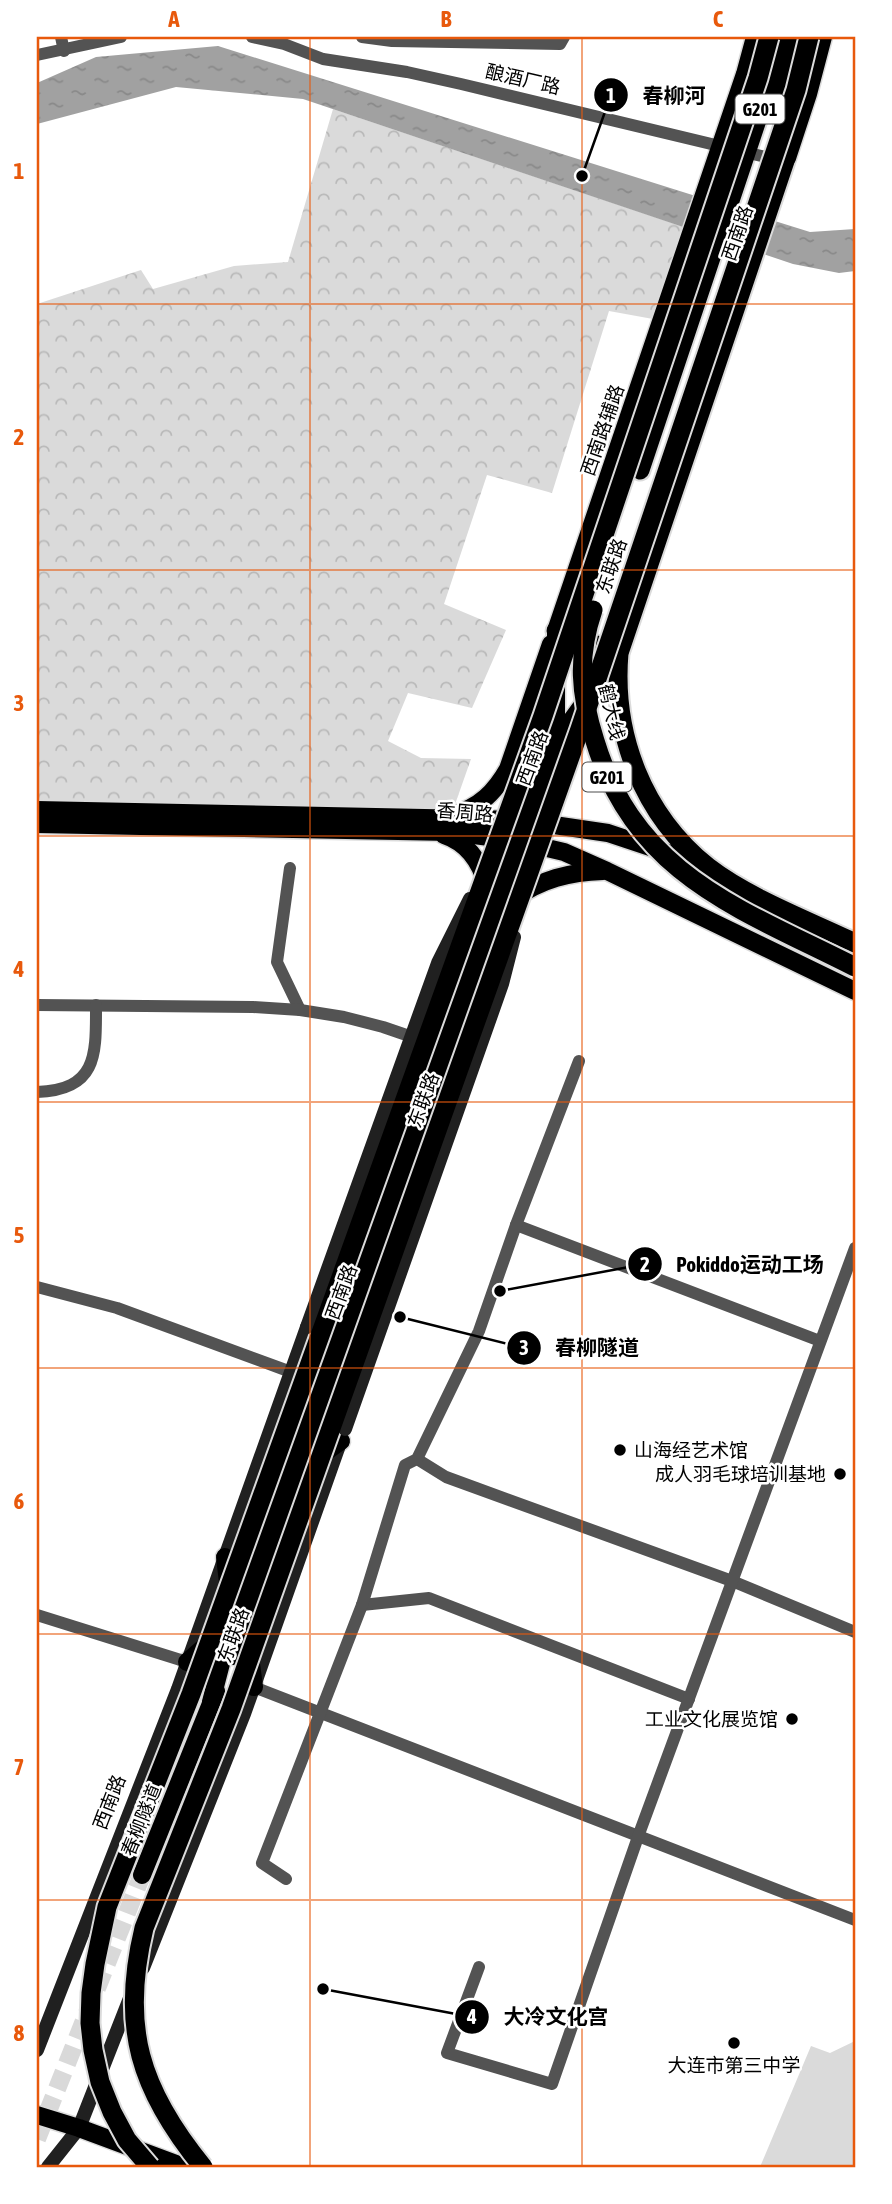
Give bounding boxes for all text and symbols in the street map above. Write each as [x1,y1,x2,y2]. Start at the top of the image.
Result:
text: A [167,6,180,32]
text: B [441,6,452,32]
text: C [713,6,724,32]
street label: 酿酒厂路 [483,60,563,98]
callout: 春柳河 [594,74,720,116]
text: 1 [606,83,616,107]
text: 春柳河 [643,83,706,107]
road number: G201 [736,94,784,124]
text: 1 [14,158,25,184]
street label: 西南路 [717,202,757,264]
street label: 西南路辅路 [576,381,628,479]
text: 2 [14,424,24,450]
street label: 东联路 [591,535,631,597]
street label: 鹤大线 [595,682,629,742]
text: 3 [14,690,24,716]
street label: 西南路 [512,727,552,789]
road number: G201 [582,762,632,792]
street label: 香周路 [436,799,494,825]
text: 4 [13,956,25,982]
street label: 东联路 [403,1069,443,1131]
text: 5 [14,1222,25,1248]
callout: Pokiddo运动工场 [627,1243,838,1285]
text: 2 [640,1252,650,1276]
text: Pokiddo运动工场 [676,1252,824,1276]
street label: 西南路 [321,1261,361,1323]
callout: 春柳隧道 [506,1327,653,1369]
text: 3 [519,1335,529,1359]
text: 春柳隧道 [555,1335,639,1359]
place label: 山海经艺术馆 [634,1439,748,1461]
marker: 山海经艺术馆 [612,1442,628,1458]
place label: 成人羽毛球培训基地 [655,1463,826,1485]
marker: 成人羽毛球培训基地 [832,1466,848,1482]
text: 6 [14,1488,25,1514]
street label: 东联路 [213,1604,253,1666]
place label: 工业文化展览馆 [645,1708,778,1730]
marker: 工业文化展览馆 [784,1711,800,1727]
text: 7 [14,1754,24,1780]
street label: 西南路 [89,1771,129,1833]
street label: 春柳隧道 [117,1781,165,1859]
callout: 大冷文化宫 [454,1996,622,2038]
text: 4 [466,2004,477,2028]
text: 大冷文化宫 [504,2004,609,2028]
text: 8 [14,2020,25,2046]
marker: 大连市第三中学 [726,2035,742,2051]
place label: 大连市第三中学 [667,2054,801,2076]

